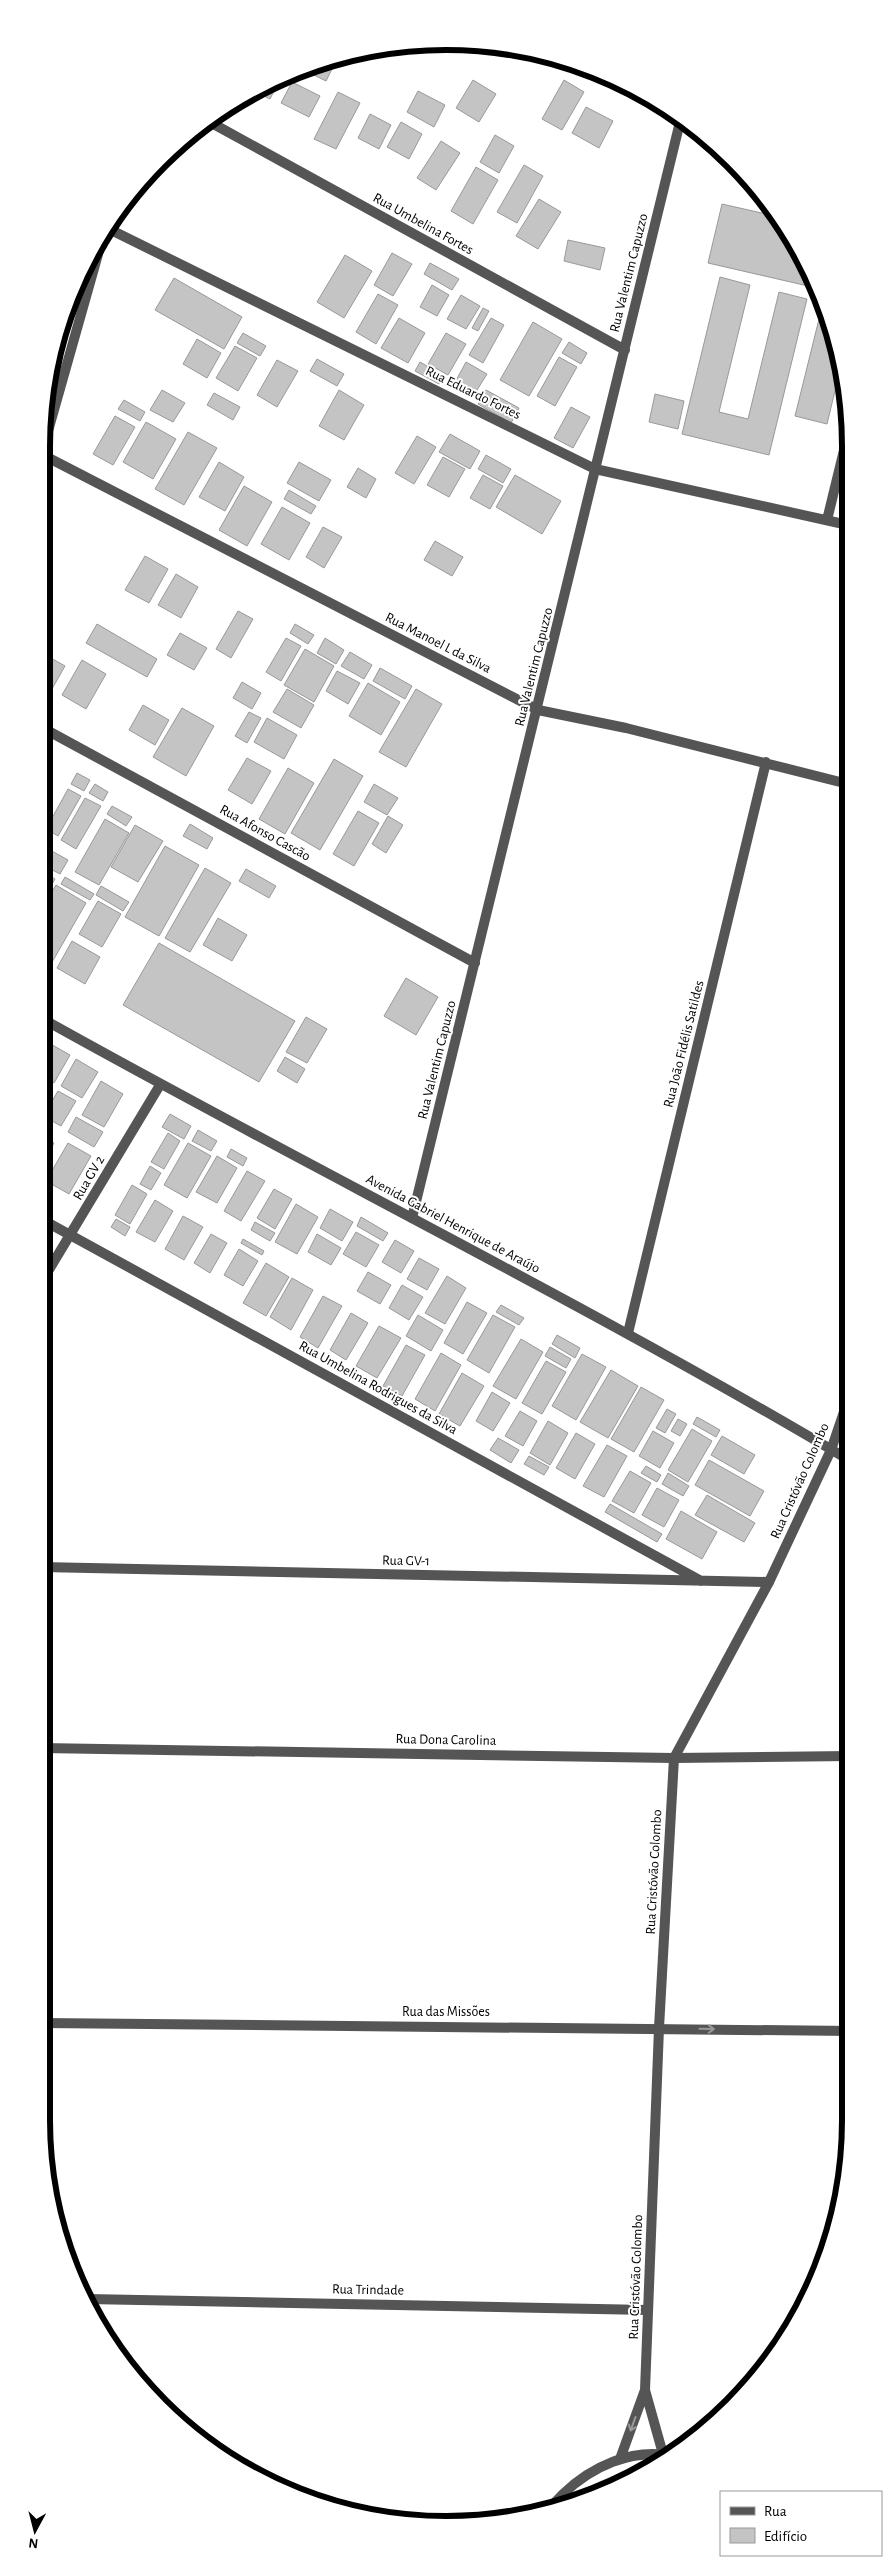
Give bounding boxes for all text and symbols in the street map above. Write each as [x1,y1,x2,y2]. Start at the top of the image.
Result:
street label: Rua Umbelina Fortes [370,191,476,257]
street label: Rua Valentim Capuzzo [607,212,651,334]
street label: Rua Eduardo Fortes [423,364,523,422]
street label: Rua Valentim Capuzzo [512,606,556,728]
street label: Rua Manoel L da Silva [383,610,494,676]
street label: Rua Afonso Cascão [217,802,313,864]
street label: Rua João Fidélis Satildes [661,979,707,1109]
street label: Rua Valentim Capuzzo [415,999,459,1121]
street label: Rua GV 2 [71,1154,107,1202]
street label: Avenida Gabriel Henrique de Araújo [364,1172,542,1276]
street label: Rua Umbelina Rodrigues da Silva [297,1339,460,1438]
street label: Rua Cristóvão Colombo [768,1421,832,1541]
street label: Rua GV-1 [382,1554,430,1568]
street label: Rua Dona Carolina [396,1732,497,1748]
street label: Rua Cristóvão Colombo [644,1809,664,1935]
street label: Rua das Missões [402,2005,490,2019]
one-way arrow [699,2024,715,2033]
street label: Rua Cristóvão Colombo [627,2214,645,2340]
street label: Rua Trindade [332,2282,404,2298]
one-way arrow [628,2416,637,2431]
legend [720,2491,882,2556]
text: Rua [764,2504,787,2519]
north arrow [10,2506,60,2556]
text: Edifício [764,2529,807,2544]
text: N [28,2535,39,2550]

